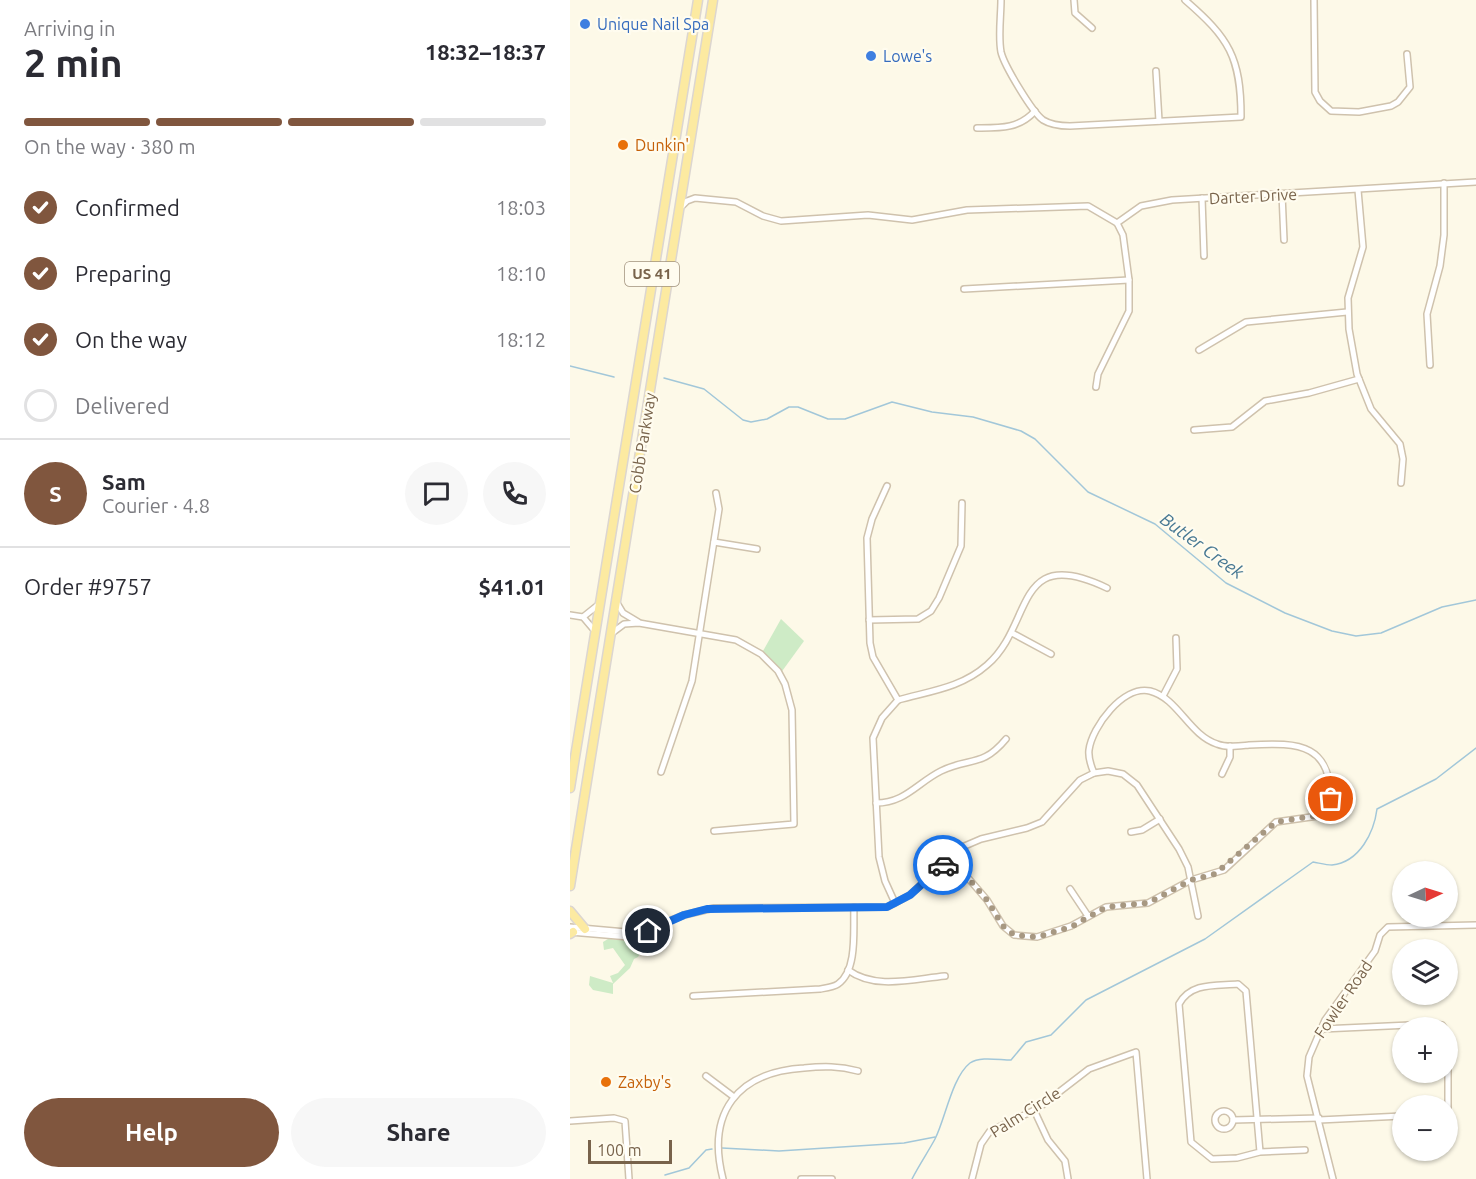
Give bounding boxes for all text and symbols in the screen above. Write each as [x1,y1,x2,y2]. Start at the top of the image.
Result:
place label: Unique Nail Spa [597,15,709,33]
text: Arriving in [24,17,115,40]
marker: Unique Nail Spa [578,17,592,31]
text: 18:32–18:37 [425,39,546,64]
text: 2 min [24,41,123,84]
place label: Lowe's [883,47,932,65]
marker: Lowe's [864,49,878,63]
text: On the way · 380 m [24,135,196,158]
place label: Dunkin' [635,136,689,154]
marker: Dunkin' [616,138,630,152]
street label: Darter Drive [1208,185,1298,207]
icon: check [24,191,57,224]
text: Confirmed [75,195,180,220]
text: 18:03 [496,196,546,219]
icon: check [24,257,57,290]
text: Preparing [75,261,172,286]
text: 18:10 [496,262,546,285]
road number: US 41 [625,262,679,286]
icon: check [24,323,57,356]
text: On the way [75,327,187,352]
text: 18:12 [496,328,546,351]
street label: Cobb Parkway [625,391,659,495]
text: Delivered [75,393,170,418]
button: chat [405,462,468,525]
button: phone [483,462,546,525]
text: Sam [102,469,146,494]
text: S [49,481,62,506]
text: Courier · 4.8 [102,494,210,517]
water label: Butler Creek [1157,508,1249,583]
text: Order #9757 [24,574,152,599]
text: $41.01 [479,574,546,599]
pin [1305,773,1356,824]
icon: bag [1314,782,1347,815]
courier [913,835,973,895]
icon: car [927,849,960,882]
north arrow [1392,861,1458,927]
map controls [1392,861,1458,1161]
pin [622,905,673,956]
icon: home [631,914,664,947]
button: layers [1392,939,1458,1005]
street label: Fowler Road [1310,957,1376,1041]
button: + [1392,1017,1458,1083]
place label: Zaxby's [618,1073,671,1091]
marker: Zaxby's [599,1075,613,1089]
street label: Palm Circle [987,1083,1063,1141]
button: − [1392,1095,1458,1161]
button: Help [24,1098,279,1167]
button: Share [291,1098,546,1167]
scale bar [588,1137,672,1164]
text: 100 m [597,1141,642,1159]

